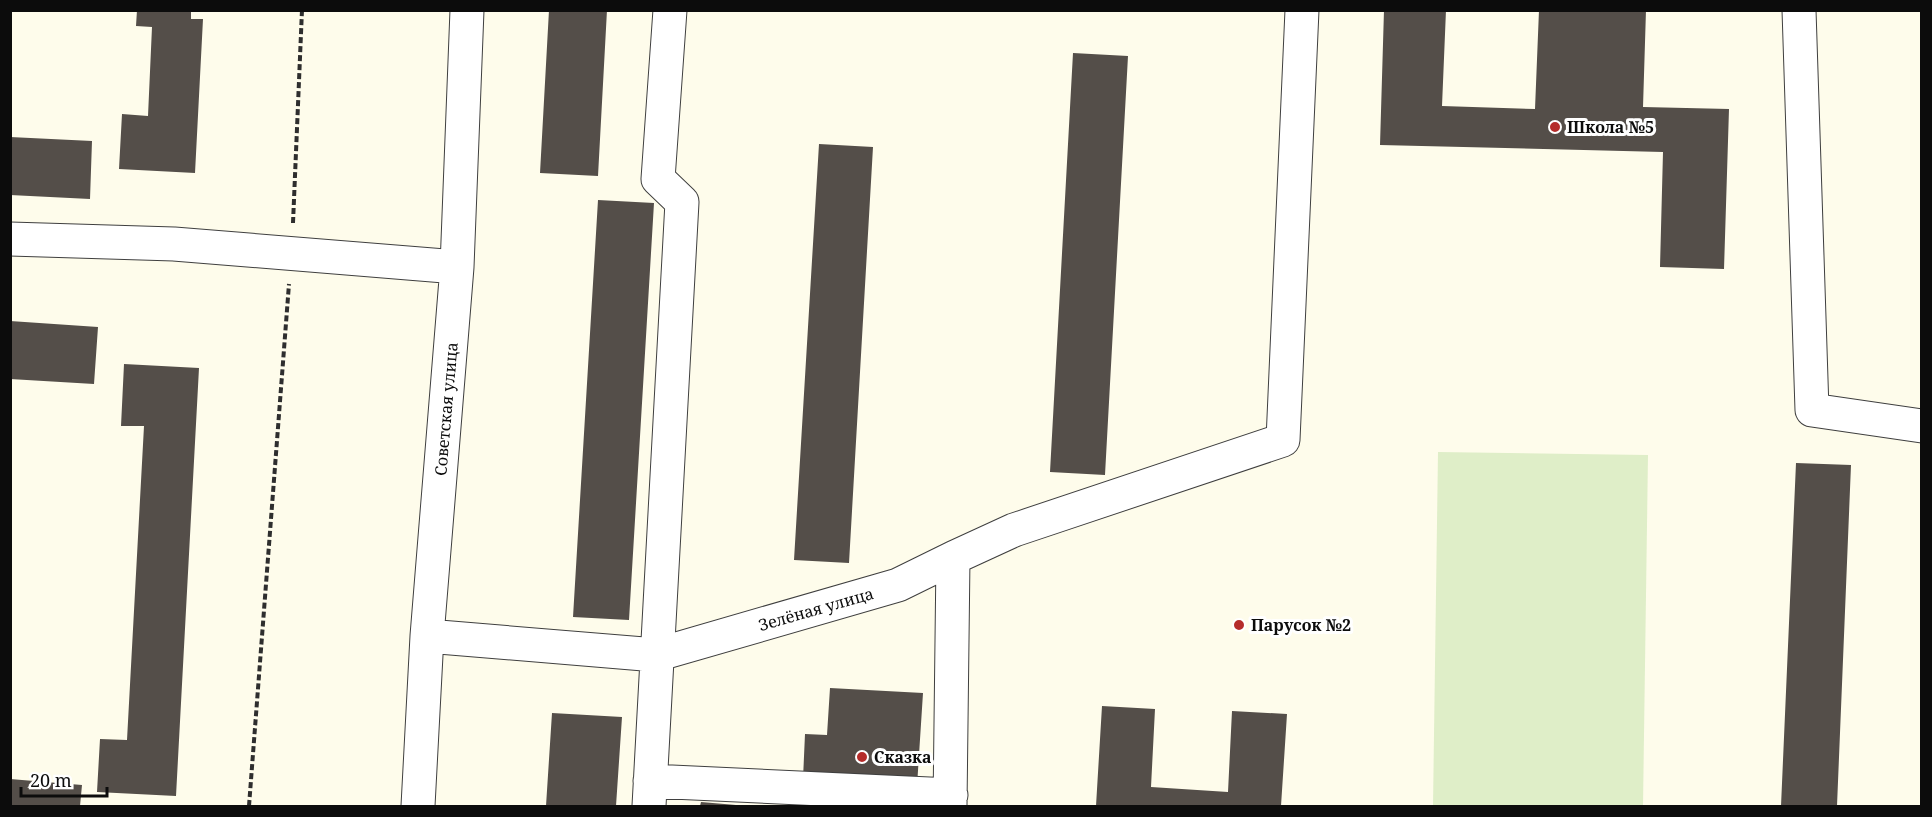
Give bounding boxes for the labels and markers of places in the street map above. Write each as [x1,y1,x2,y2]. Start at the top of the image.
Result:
place label: Школа №5 [1567,116,1654,138]
marker: Школа №5 [1548,120,1562,134]
place label: Парусок №2 [1251,614,1351,636]
marker: Парусок №2 [1232,618,1246,632]
place label: Сказка [874,746,931,768]
marker: Сказка [855,750,869,764]

